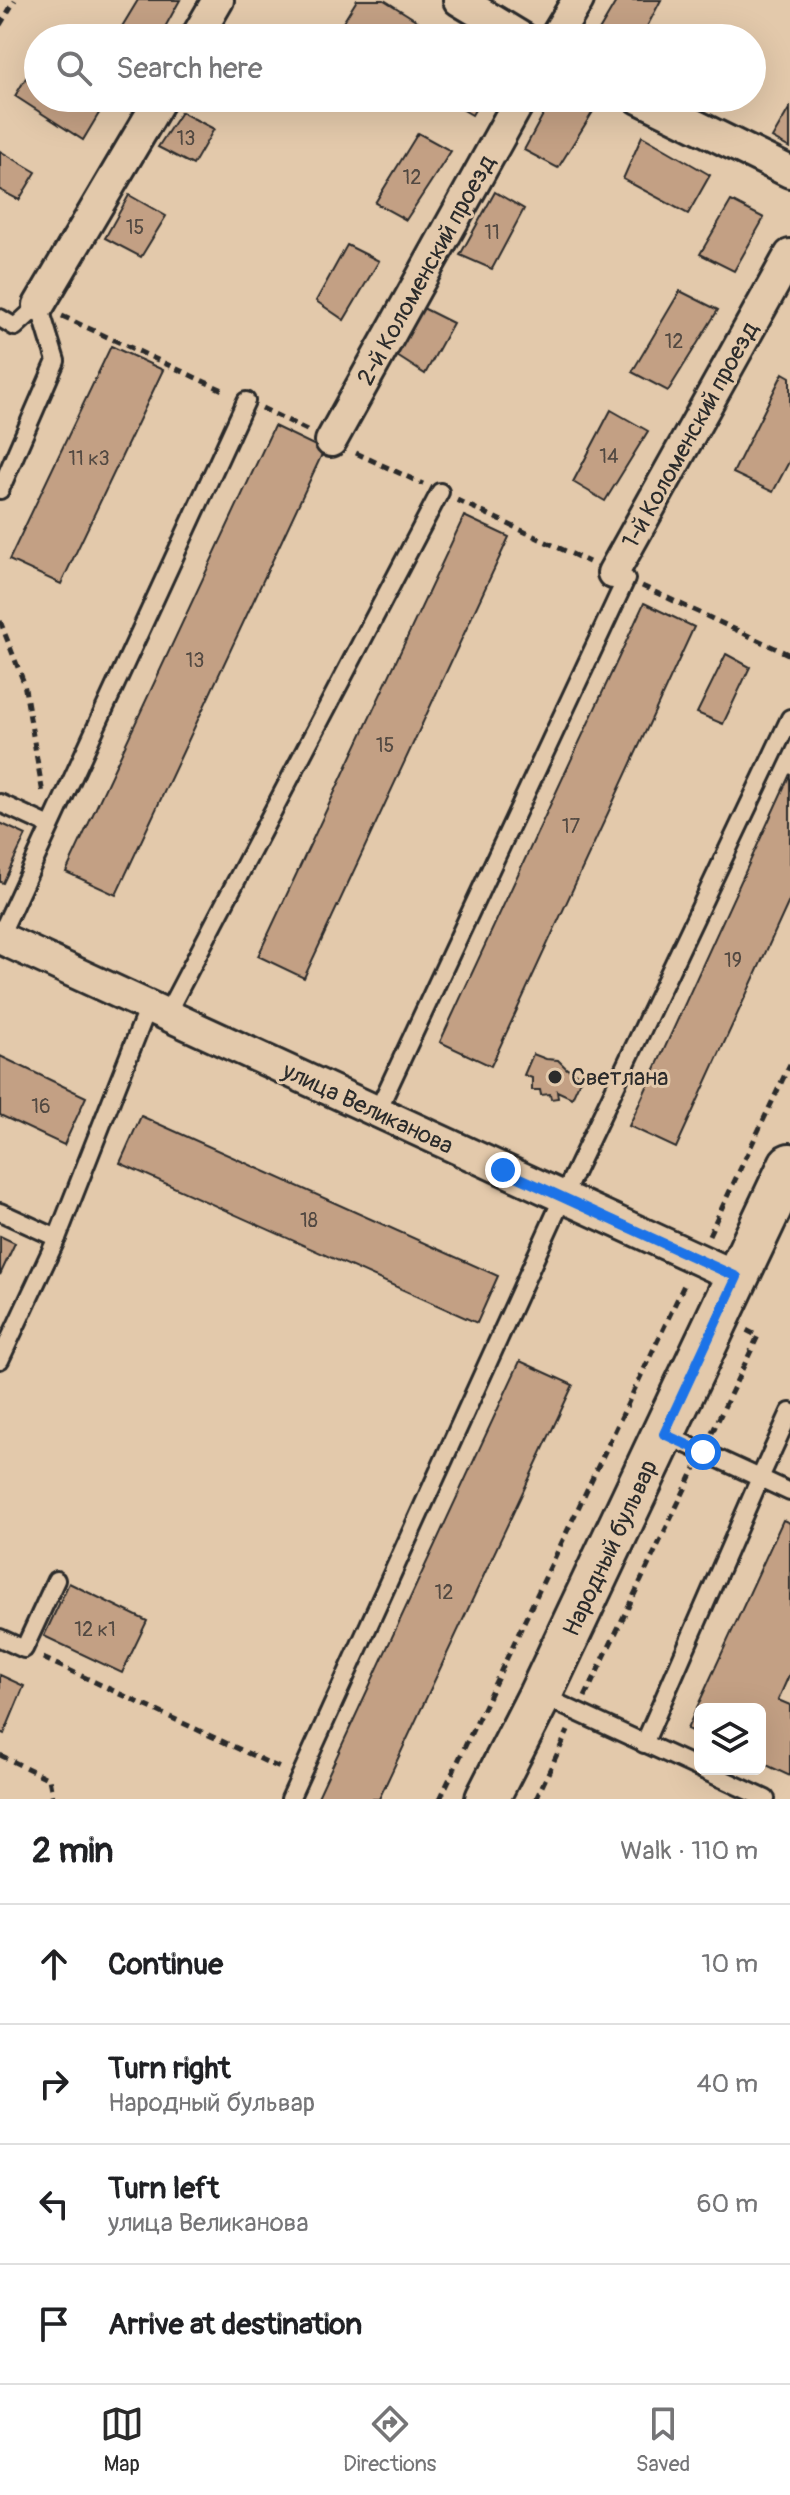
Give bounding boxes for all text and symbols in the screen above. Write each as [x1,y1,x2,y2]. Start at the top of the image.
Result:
search box [24,24,766,112]
icon: search [52,46,96,90]
text: Search here [116,50,263,87]
house number: 13 [177,126,195,151]
street label: 2-й Коломенский проезд [351,150,502,390]
house number: 12 [403,165,422,190]
house number: 15 [126,215,144,240]
house number: 11 [484,220,500,245]
street label: 1-й Коломенский проезд [616,316,765,554]
house number: 12 [665,329,684,354]
house number: 14 [599,444,619,469]
house number: 11 к3 [68,446,110,471]
house number: 13 [186,648,204,673]
house number: 15 [376,733,394,758]
house number: 17 [562,814,581,839]
house number: 19 [724,948,742,973]
street label: улица Великанова [277,1056,458,1161]
place label: Светлана [571,1063,668,1092]
marker: Светлана [546,1068,564,1086]
house number: 16 [31,1094,51,1119]
route end [485,1152,521,1188]
house number: 18 [300,1208,318,1233]
route start [685,1434,721,1470]
street label: Народный бульвар [557,1455,664,1641]
house number: 12 [435,1580,454,1605]
house number: 12 к1 [74,1617,116,1642]
map controls [694,1703,766,1775]
button: layers [694,1703,766,1775]
text: 2 min [32,1830,114,1873]
text: Walk · 110 m [620,1835,758,1867]
icon: ahead [32,1942,76,1986]
text: Continue [108,1946,223,1983]
text: 10 m [701,1948,758,1980]
text: Turn right [108,2050,231,2087]
icon: right [32,2062,76,2106]
text: 40 m [696,2068,758,2100]
text: Народный бульвар [108,2087,315,2119]
text: Turn left [108,2170,219,2207]
icon: left [32,2182,76,2226]
text: 60 m [696,2188,758,2220]
text: улица Великанова [108,2207,309,2239]
icon: arrive [32,2302,76,2346]
text: Arrive at destination [108,2306,362,2343]
tab: Map [100,2402,144,2478]
tab: Directions [343,2402,436,2478]
tab: Saved [636,2402,690,2478]

